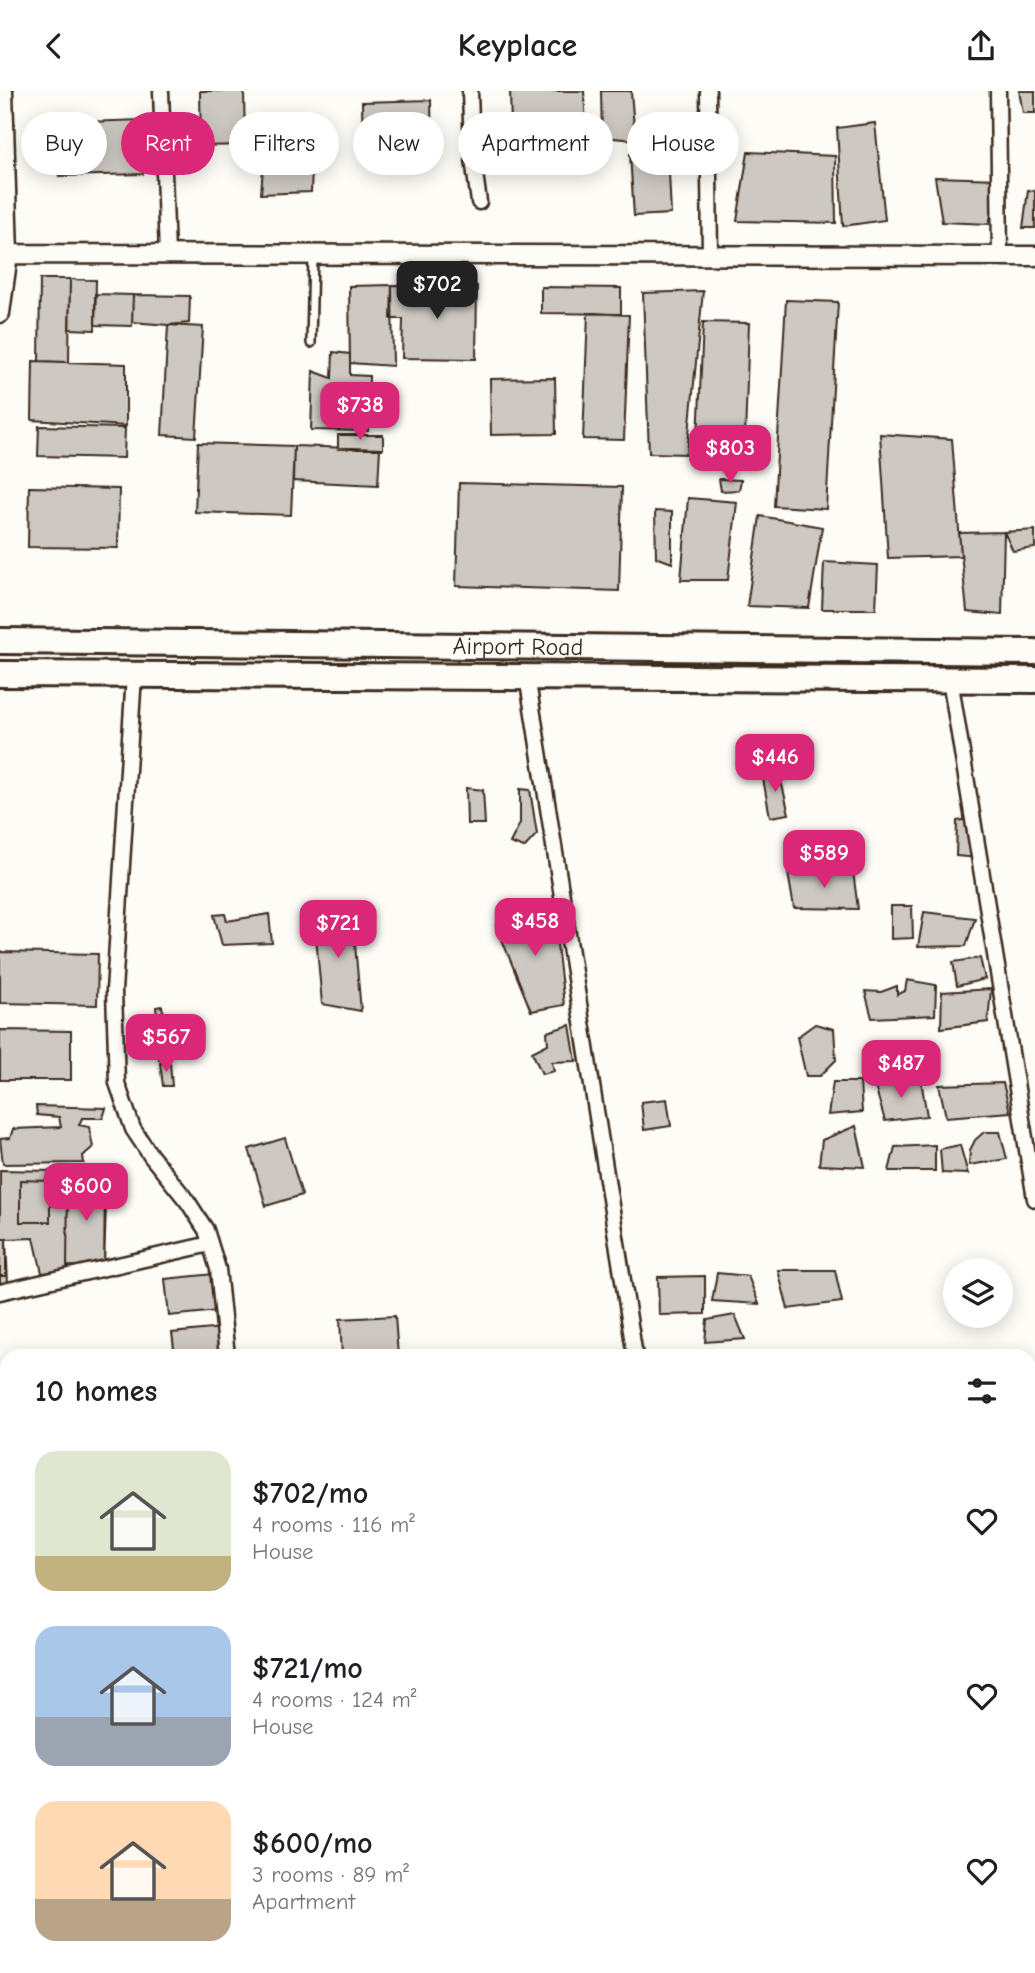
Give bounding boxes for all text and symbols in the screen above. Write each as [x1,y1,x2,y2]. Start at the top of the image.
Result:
icon: back [35,27,73,65]
text: Keyplace [458,27,577,64]
icon: share [962,27,1000,65]
chip: Buy [21,112,107,175]
chip: Rent [121,112,215,175]
chip: Filters [229,112,339,175]
chip: New [353,112,444,175]
chip: Apartment [458,112,613,175]
chip: House [627,112,739,175]
pin: $702 [396,261,478,321]
text: $702 [413,270,461,297]
pin: $738 [319,383,401,442]
text: $738 [336,391,384,418]
pin: $803 [689,425,771,485]
text: $803 [705,434,755,461]
street label: Airport Road [452,632,583,661]
pin: $446 [734,735,816,794]
text: $446 [751,743,799,770]
pin: $589 [783,831,865,890]
text: $589 [799,839,849,866]
pin: $458 [494,899,576,958]
pin: $721 [297,901,379,960]
text: $458 [511,907,559,934]
text: $721 [316,909,360,936]
pin: $567 [125,1014,207,1074]
text: $567 [142,1023,190,1050]
pin: $487 [860,1041,942,1100]
text: $487 [878,1049,924,1076]
pin: $600 [45,1163,127,1223]
text: $600 [60,1172,112,1199]
map controls [943,1258,1013,1328]
button: layers [943,1258,1013,1328]
icon: filters [963,1372,1001,1410]
text: 10 homes [35,1374,157,1409]
text: $702/mo [252,1476,368,1511]
icon: home [91,1479,175,1563]
icon: heart [963,1502,1001,1540]
text: 4 rooms · 116 m² [252,1511,415,1538]
text: House [252,1538,314,1565]
text: $721/mo [252,1651,363,1686]
icon: home [91,1654,175,1738]
icon: heart [963,1677,1001,1715]
text: 4 rooms · 124 m² [252,1686,416,1713]
text: House [252,1713,314,1740]
text: $600/mo [252,1826,373,1861]
icon: home [91,1829,175,1913]
icon: heart [963,1852,1001,1890]
text: 3 rooms · 89 m² [252,1861,409,1888]
text: Apartment [252,1888,355,1915]

